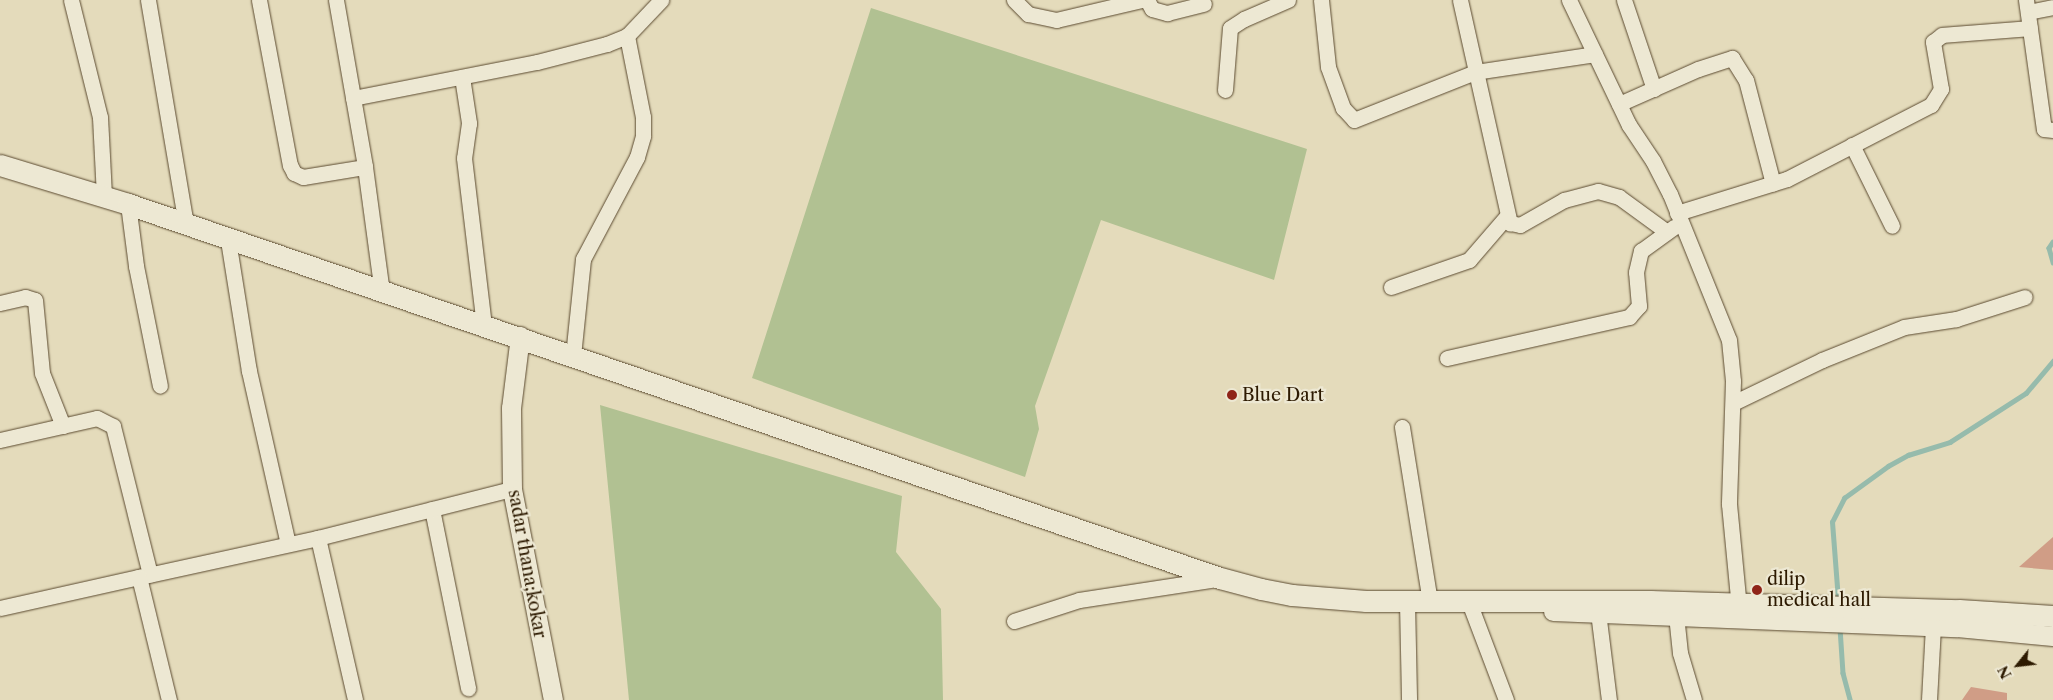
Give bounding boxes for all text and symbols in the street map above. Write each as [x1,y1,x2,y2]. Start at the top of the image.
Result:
place label: Blue Dart [1242,384,1324,406]
marker: Blue Dart [1226,389,1238,401]
street label: sadar thana;kokar [503,488,551,640]
place label: dilip medical hall [1767,569,1871,612]
marker: dilip medical hall [1751,584,1763,596]
north arrow [1993,640,2043,690]
text: N [1994,663,2016,682]

